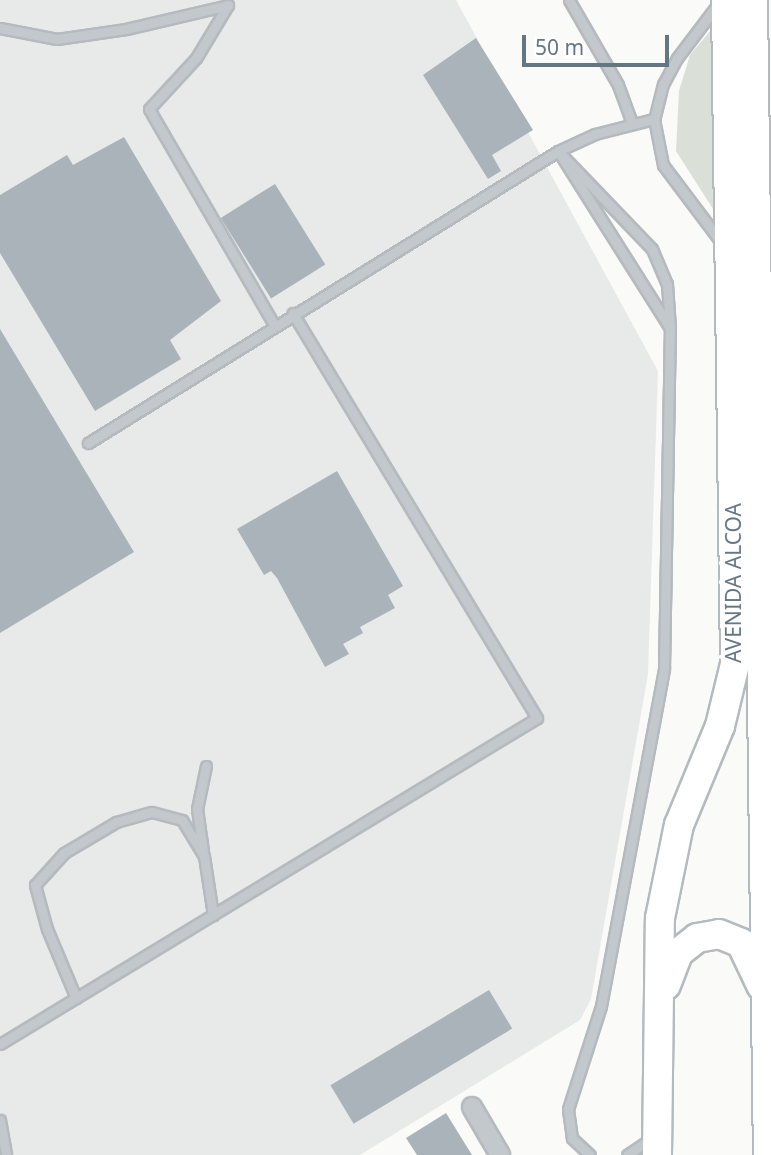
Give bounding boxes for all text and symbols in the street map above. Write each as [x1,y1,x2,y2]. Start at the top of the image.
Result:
scale bar [526,21,673,65]
text: 50 m [535,33,584,61]
street label: AVENIDA ALCOA [720,503,746,663]

